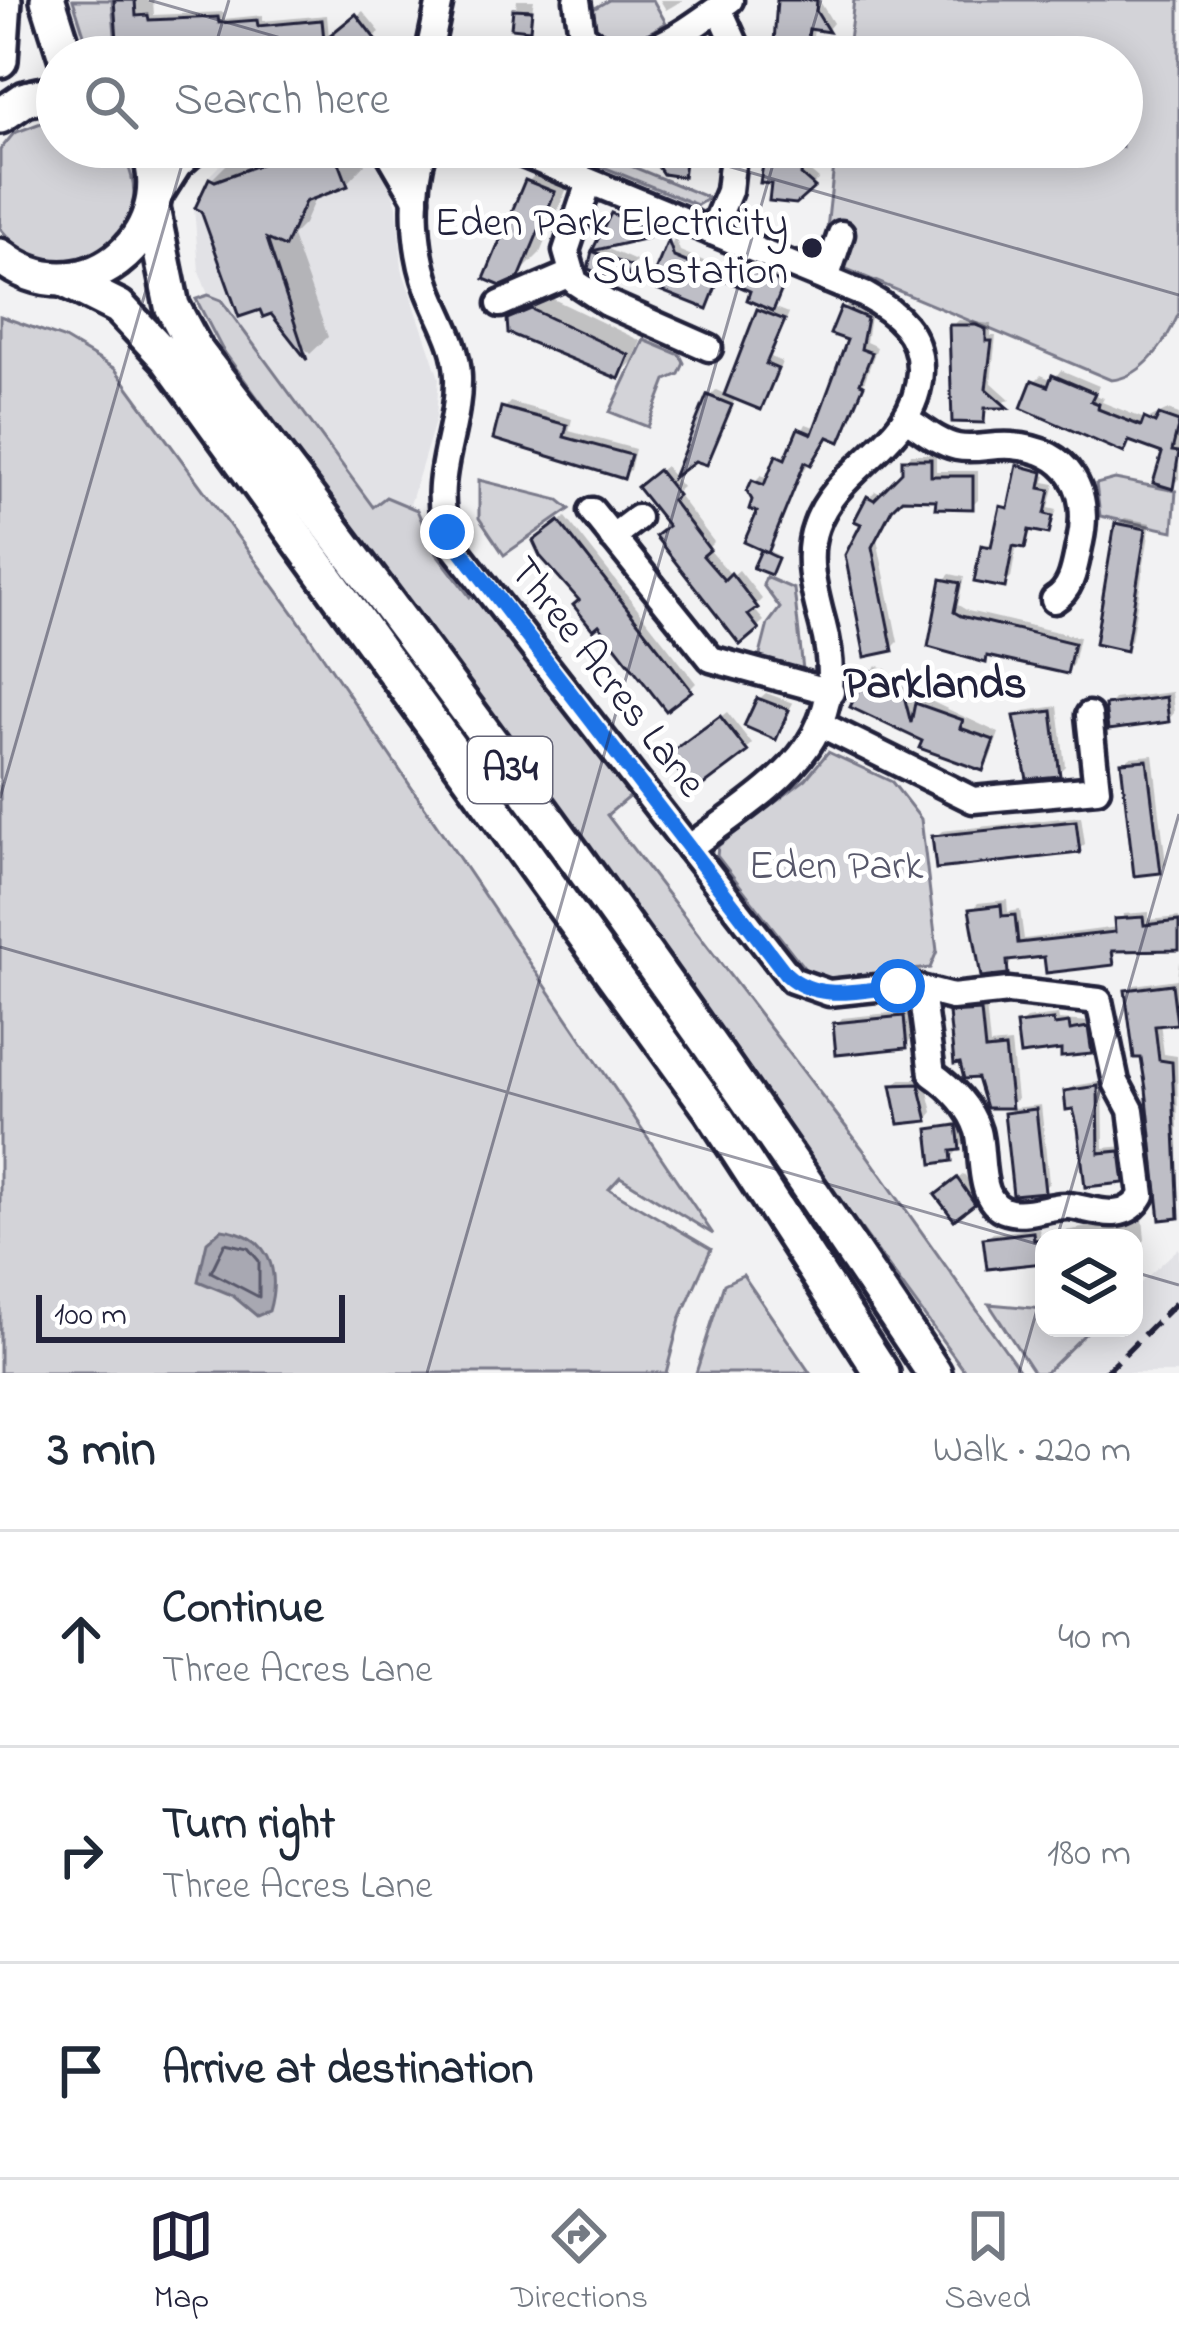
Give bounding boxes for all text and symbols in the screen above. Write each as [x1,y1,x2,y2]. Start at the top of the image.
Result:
search box [36,36,1143,168]
icon: search [78,69,144,135]
text: Search here [174,69,390,135]
place label: Eden Park Electricity Substation [434,194,788,303]
marker: Eden Park Electricity Substation [799,235,825,261]
route end [420,505,474,559]
street label: Three Acres Lane [492,545,720,812]
district label: Parklands [843,653,1027,719]
road number: A34 [468,737,552,803]
park label: Eden Park [749,837,924,898]
route start [871,959,925,1013]
map controls [1035,1229,1143,1337]
button: layers [1035,1229,1143,1337]
scale bar [36,1289,345,1342]
text: 100 m [54,1292,127,1340]
text: 3 min [48,1414,156,1489]
text: Walk · 220 m [933,1423,1131,1480]
text: Continue [162,1577,323,1643]
icon: ahead [48,1606,114,1672]
text: 40 m [1058,1610,1131,1667]
text: Three Acres Lane [162,1643,432,1700]
text: Turn right [162,1793,335,1859]
icon: right [48,1822,114,1888]
text: 180 m [1047,1826,1131,1883]
text: Three Acres Lane [162,1859,432,1916]
icon: arrive [48,2038,114,2104]
text: Arrive at destination [162,2038,533,2104]
tab: Map [148,2203,214,2323]
tab: Directions [511,2203,648,2323]
tab: Saved [945,2203,1031,2323]

